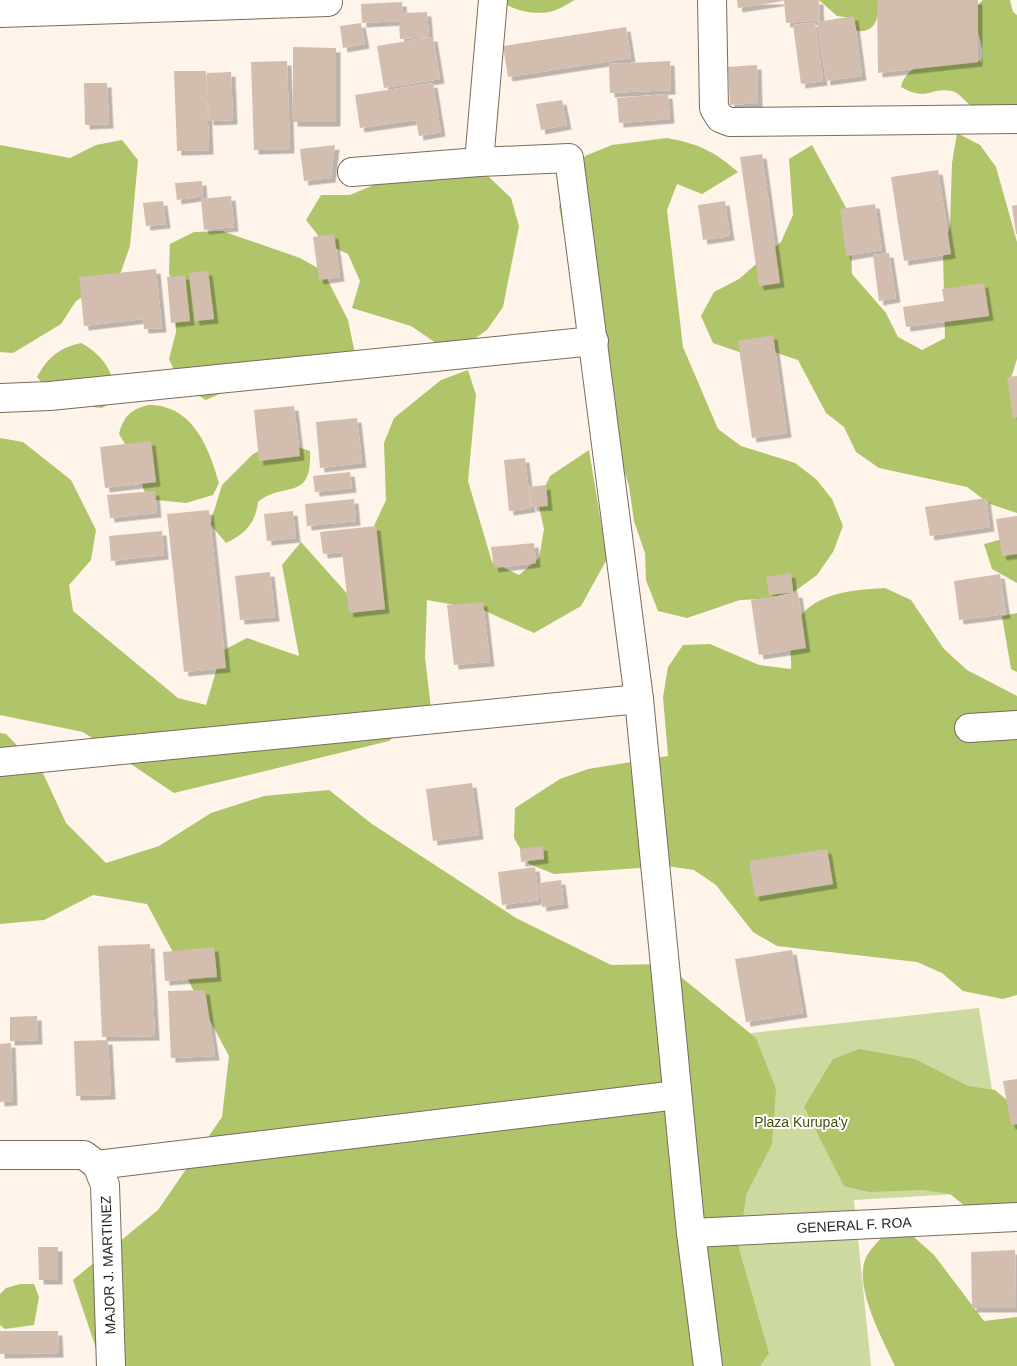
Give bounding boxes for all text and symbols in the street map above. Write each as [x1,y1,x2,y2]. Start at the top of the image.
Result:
park label: Plaza Kurupa'y [754,1114,848,1130]
street label: MAJOR J. MARTINEZ [98,1195,118,1335]
street label: GENERAL F. ROA [796,1214,913,1236]

